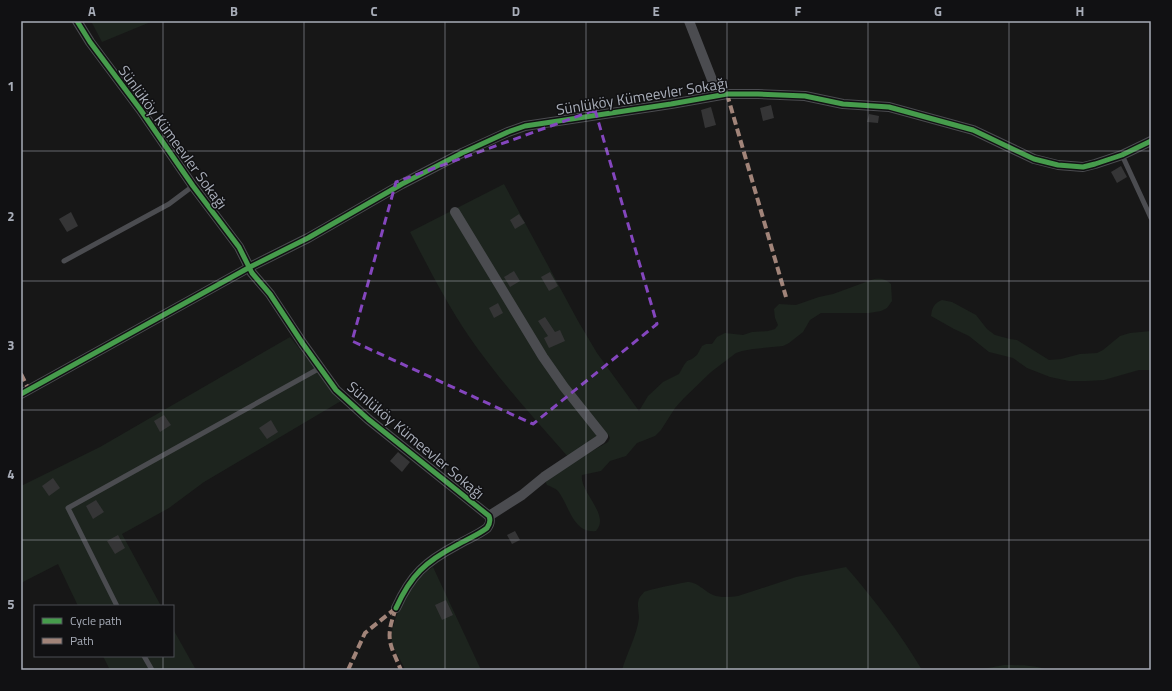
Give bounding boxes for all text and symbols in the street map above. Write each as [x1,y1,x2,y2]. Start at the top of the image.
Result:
text: A [88,1,96,21]
text: B [230,1,238,21]
text: C [370,1,378,21]
text: D [512,1,520,21]
text: E [652,1,660,21]
text: F [795,1,802,21]
text: G [934,1,942,21]
text: H [1076,1,1084,21]
street label: Sünlüköy Kümeevler Sokağı [113,60,233,214]
street label: Sünlüköy Kümeevler Sokağı [555,71,729,121]
text: 1 [7,76,15,96]
text: 2 [7,206,15,226]
text: 3 [7,335,15,355]
street label: Sünlüköy Kümeevler Sokağı [342,376,490,504]
text: 4 [7,464,15,484]
text: 5 [7,594,15,614]
legend [34,605,174,657]
text: Cycle path [70,611,122,630]
text: Path [70,631,94,650]

